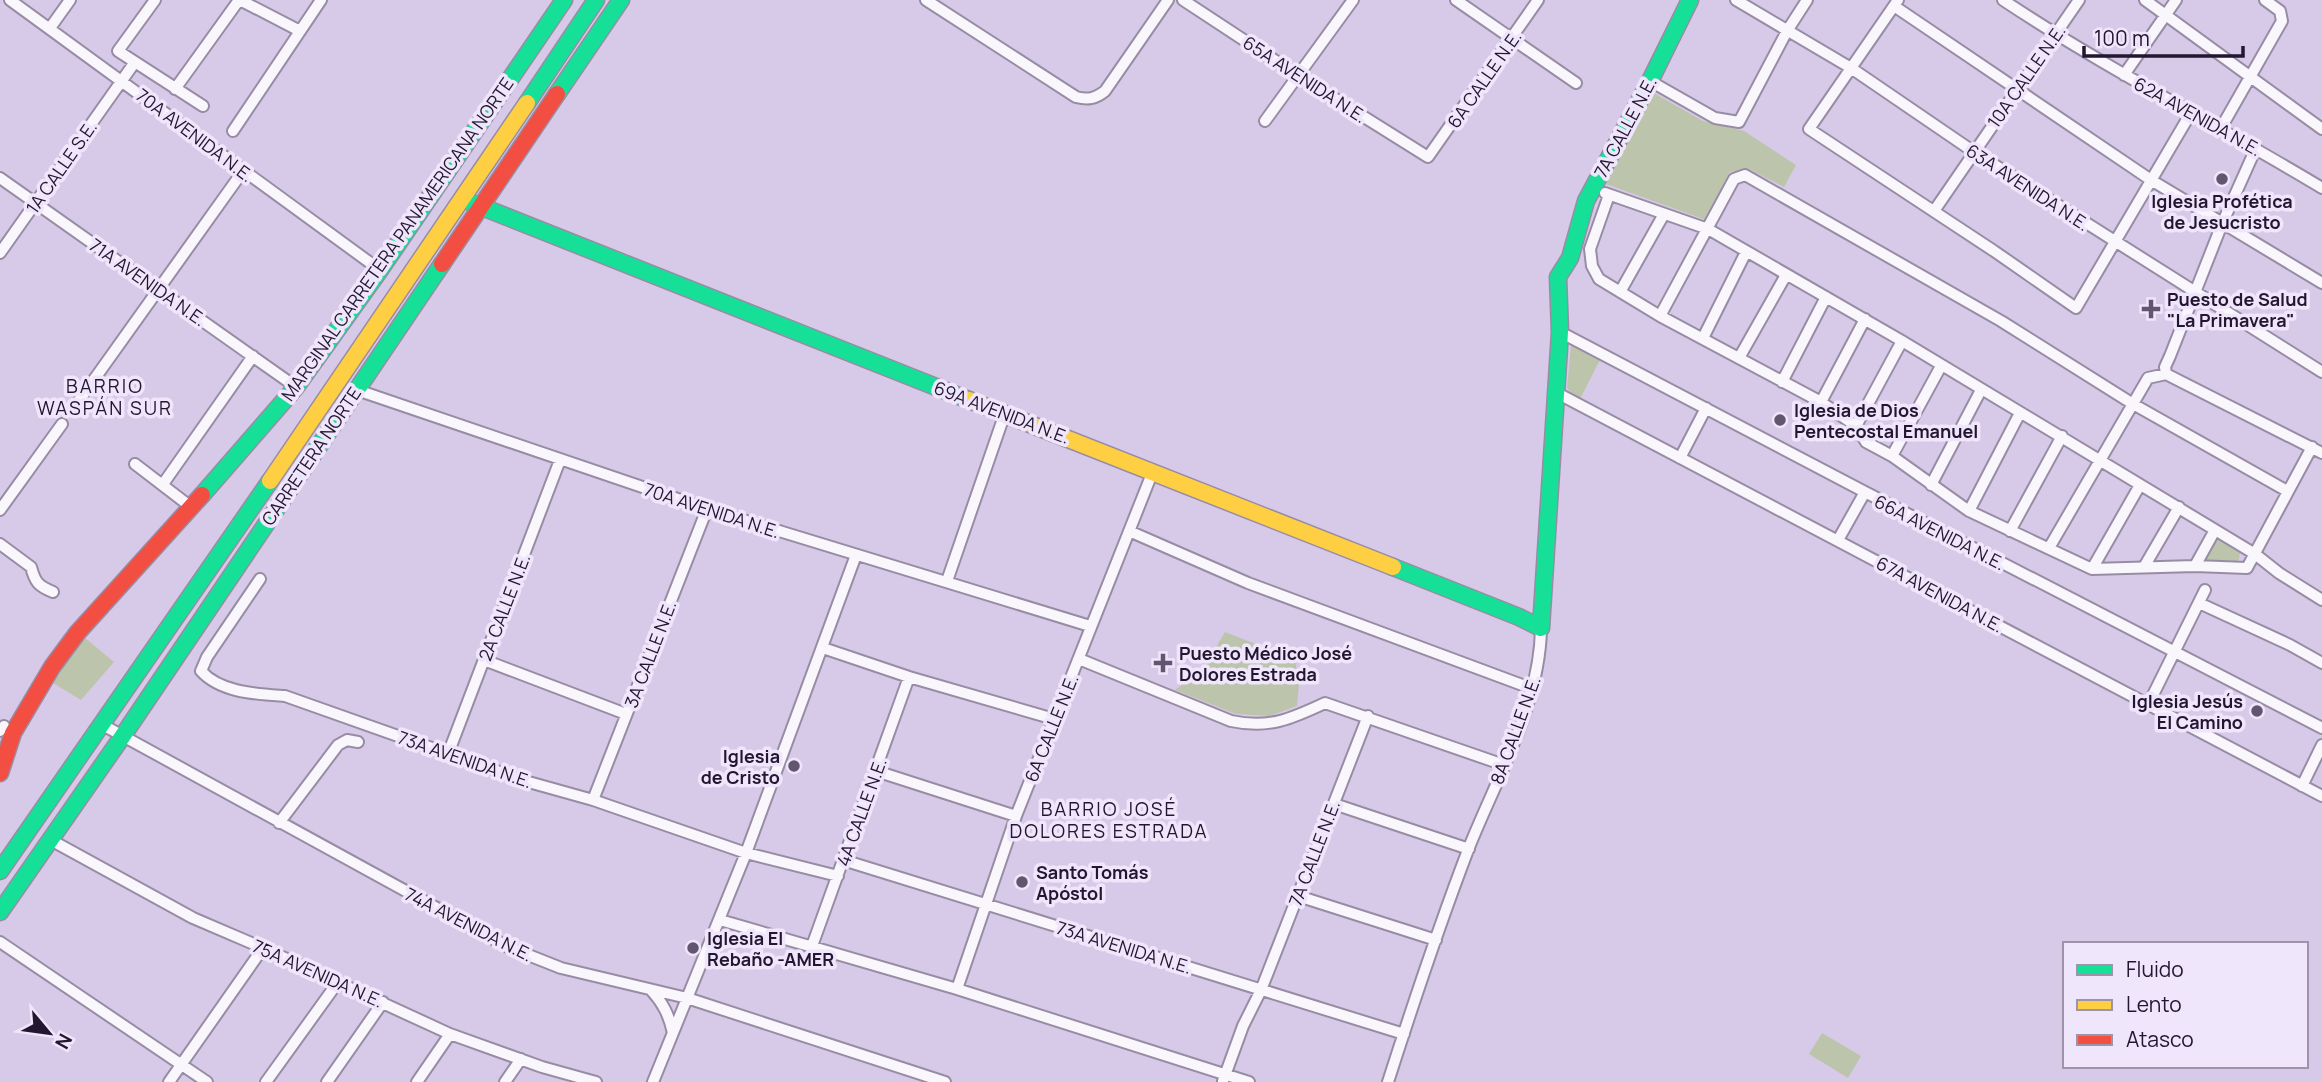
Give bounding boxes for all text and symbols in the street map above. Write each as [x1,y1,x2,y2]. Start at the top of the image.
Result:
scale bar [2084,14,2243,58]
street label: 10A CALLE N.E. [1982,20,2070,132]
text: 100 m [2094,24,2150,52]
street label: 6A CALLE N.E. [1441,25,1527,133]
street label: 65A AVENIDA N.E. [1239,30,1371,128]
street label: 62A AVENIDA N.E. [2130,71,2266,161]
street label: 7A CALLE N.E. [1588,72,1662,182]
street label: MARGINAL CARRETERA PANAMERICANA NORTE [275,73,519,405]
street label: 70A AVENIDA N.E. [131,83,259,187]
street label: 1A CALLE S.E. [20,116,102,218]
street label: 63A AVENIDA N.E. [1962,138,2094,236]
marker: Iglesia Profética de Jesucristo [2214,171,2230,187]
place label: Iglesia Profética de Jesucristo [2151,189,2293,234]
street label: 71A AVENIDA N.E. [85,233,211,331]
place label: Puesto de Salud "La Primavera" [2167,287,2308,332]
marker: Puesto de Salud "La Primavera" [2141,299,2161,319]
district label: BARRIO WASPÁN SUR [37,373,173,421]
street label: 69A AVENIDA N.E. [931,375,1073,449]
street label: CARRETERA NORTE [256,382,366,530]
place label: Iglesia de Dios Pentecostal Emanuel [1794,398,1978,443]
marker: Iglesia de Dios Pentecostal Emanuel [1772,412,1788,428]
street label: 70A AVENIDA N.E. [641,477,783,543]
street label: 66A AVENIDA N.E. [1871,489,2009,575]
street label: 2A CALLE N.E. [473,550,535,664]
street label: 67A AVENIDA N.E. [1872,550,2008,638]
street label: 3A CALLE N.E. [619,597,681,711]
place label: Puesto Médico José Dolores Estrada [1179,641,1352,686]
marker: Puesto Médico José Dolores Estrada [1153,653,1173,673]
street label: 6A CALLE N.E. [1019,671,1083,785]
street label: 8A CALLE N.E. [1484,673,1546,787]
place label: Iglesia Jesús El Camino [2132,689,2243,734]
marker: Iglesia Jesús El Camino [2249,703,2265,719]
street label: 73A AVENIDA N.E. [395,725,535,793]
place label: Iglesia de Cristo [701,744,780,789]
street label: 4A CALLE N.E. [830,754,892,870]
marker: Iglesia de Cristo [786,758,802,774]
district label: BARRIO JOSÉ DOLORES ESTRADA [1009,796,1209,844]
street label: 7A CALLE N.E. [1283,797,1345,909]
place label: Santo Tomás Apóstol [1036,860,1149,905]
marker: Santo Tomás Apóstol [1014,874,1030,890]
street label: 74A AVENIDA N.E. [401,881,537,967]
street label: 73A AVENIDA N.E. [1053,915,1195,979]
place label: Iglesia El Rebaño -AMER [707,926,834,971]
street label: 75A AVENIDA N.E. [249,933,387,1013]
marker: Iglesia El Rebaño -AMER [685,940,701,956]
legend [2063,942,2308,1068]
text: Fluido [2126,955,2184,983]
text: Lento [2126,990,2182,1018]
north arrow [14,998,84,1068]
text: Atasco [2126,1025,2194,1053]
text: N [49,1029,79,1054]

